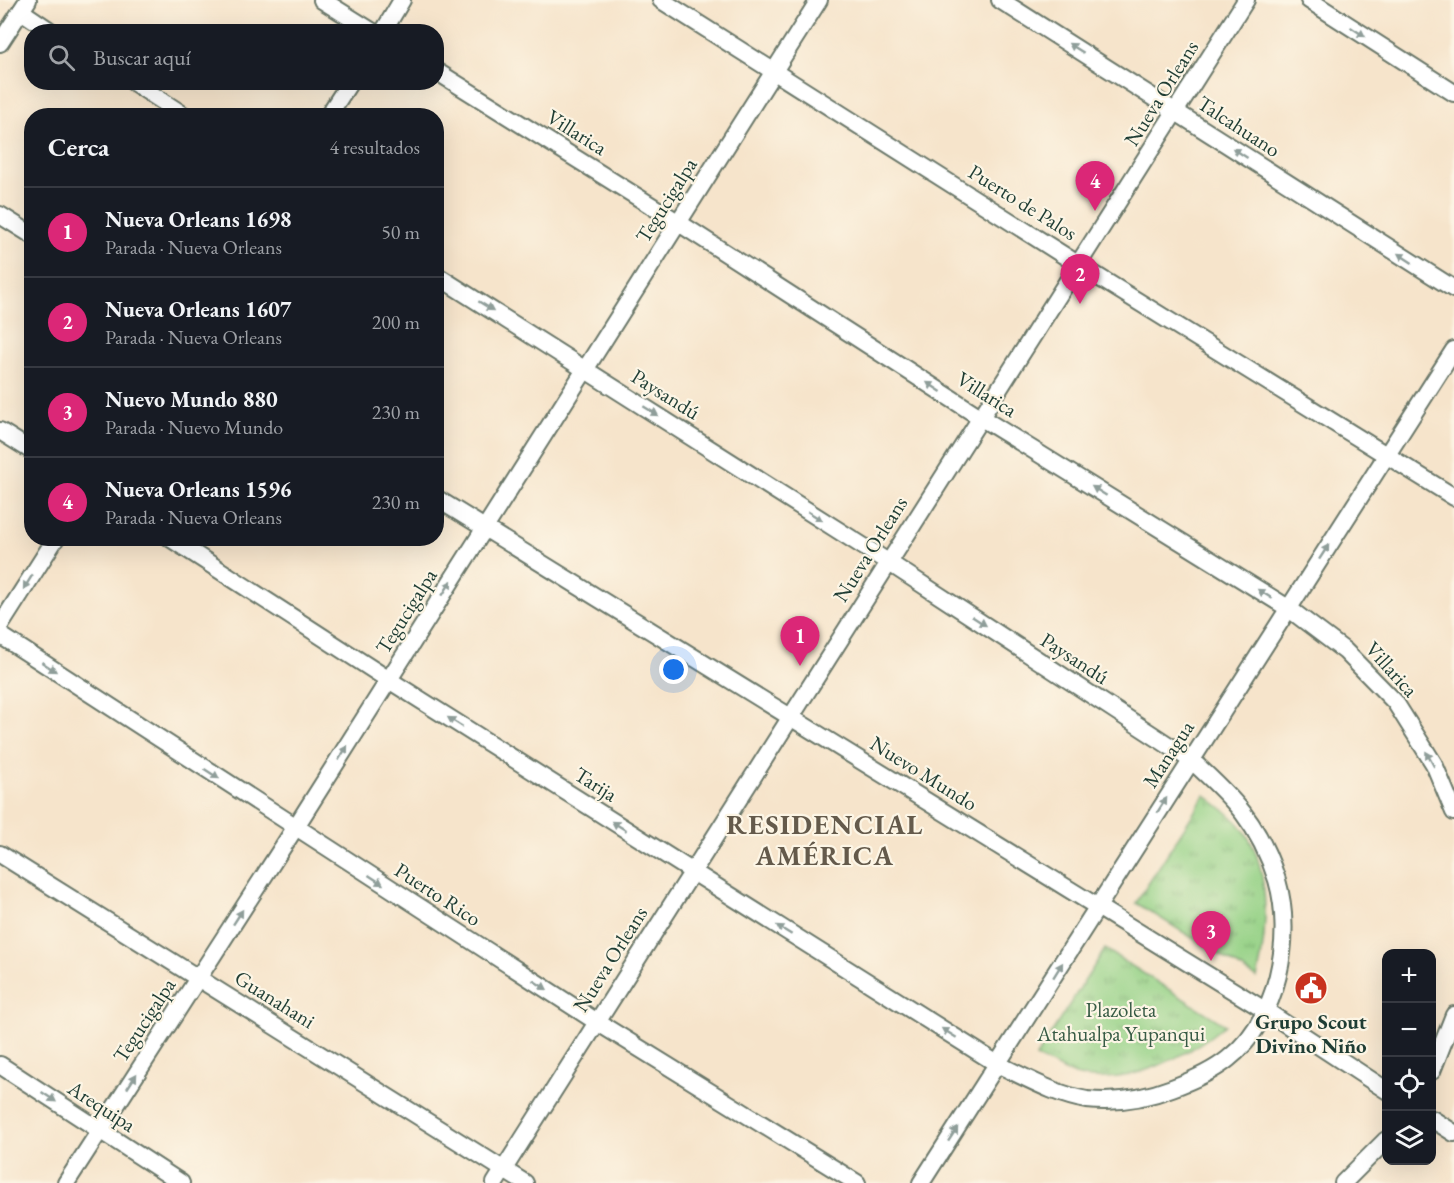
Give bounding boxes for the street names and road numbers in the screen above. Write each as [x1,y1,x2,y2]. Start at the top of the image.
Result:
street label: Nueva Orleans [1118,35,1204,151]
street label: Talcahuano [1192,89,1286,163]
street label: Villarica [542,103,613,161]
street label: Tegucigalpa [629,152,703,248]
street label: Puerto de Palos [964,158,1083,246]
street label: Paysandú [627,362,705,426]
street label: Villarica [952,365,1023,423]
street label: Nueva Orleans [827,491,913,607]
street label: Tegucigalpa [369,563,443,659]
street label: Paysandú [1036,626,1114,690]
street label: Villarica [1360,635,1425,703]
street label: Managua [1136,715,1200,793]
street label: Nuevo Mundo [865,729,983,817]
street label: Tarija [570,760,623,808]
street label: Puerto Rico [390,856,486,932]
street label: Nueva Orleans [567,901,653,1017]
street label: Guanahani [230,964,320,1034]
street label: Tegucigalpa [107,972,182,1067]
street label: Arequipa [62,1074,142,1138]

